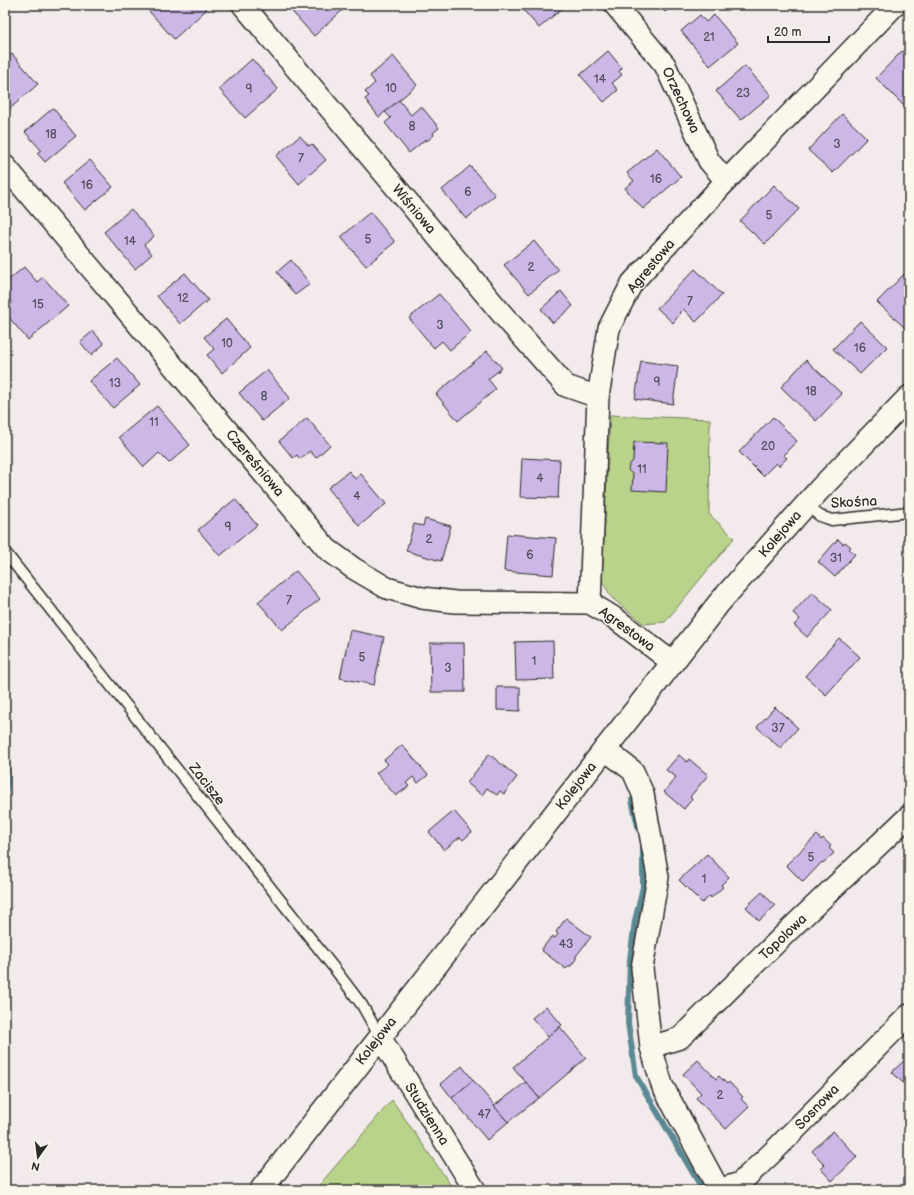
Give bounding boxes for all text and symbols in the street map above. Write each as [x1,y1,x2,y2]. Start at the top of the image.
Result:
scale bar [768,18,829,44]
text: 20 m [774,25,801,40]
house number: 21 [703,30,715,45]
street label: Orzechowa [658,64,704,136]
house number: 14 [594,72,607,87]
house number: 10 [385,81,397,96]
house number: 9 [246,82,253,97]
house number: 23 [736,86,750,101]
house number: 8 [409,119,416,134]
house number: 18 [45,127,57,142]
house number: 3 [833,137,841,152]
house number: 7 [298,151,304,166]
house number: 16 [650,172,662,187]
house number: 16 [81,178,93,193]
street label: Wiśniowa [388,181,440,237]
house number: 6 [464,185,472,200]
house number: 5 [766,208,773,223]
house number: 5 [365,232,372,247]
house number: 14 [124,234,137,249]
street label: Agrestowa [623,235,679,296]
house number: 2 [527,260,535,275]
house number: 12 [177,291,189,306]
house number: 7 [687,294,693,309]
house number: 15 [32,297,44,312]
house number: 3 [436,318,444,333]
house number: 10 [221,336,233,351]
house number: 16 [854,341,866,356]
house number: 9 [654,375,661,390]
house number: 13 [109,376,121,391]
house number: 18 [805,384,817,399]
house number: 8 [261,389,268,404]
house number: 11 [149,415,159,430]
street label: Czereśniowa [222,426,288,500]
house number: 20 [761,439,775,454]
house number: 11 [637,462,647,477]
house number: 4 [536,471,544,486]
house number: 4 [353,489,361,504]
street label: Skośna [830,492,878,512]
street label: Kolejowa [755,507,805,561]
house number: 9 [225,520,232,535]
house number: 2 [425,532,433,547]
house number: 6 [526,548,534,563]
house number: 31 [830,551,842,566]
house number: 7 [286,593,292,608]
street label: Agrestowa [596,603,658,655]
house number: 5 [359,650,366,665]
house number: 1 [532,654,536,669]
house number: 3 [444,661,452,676]
house number: 37 [771,721,785,736]
street label: Kolejowa [552,758,600,814]
street label: Zacisze [185,759,229,809]
house number: 5 [808,850,815,865]
house number: 1 [702,872,706,887]
street label: Topolowa [756,910,810,964]
house number: 43 [559,937,573,952]
street label: Kolejowa [352,1013,400,1069]
street label: Studzienna [401,1080,453,1148]
street label: Sosnowa [791,1081,843,1133]
house number: 2 [716,1088,724,1103]
house number: 47 [477,1107,491,1122]
north arrow [18,1137,58,1177]
text: N [30,1159,41,1174]

